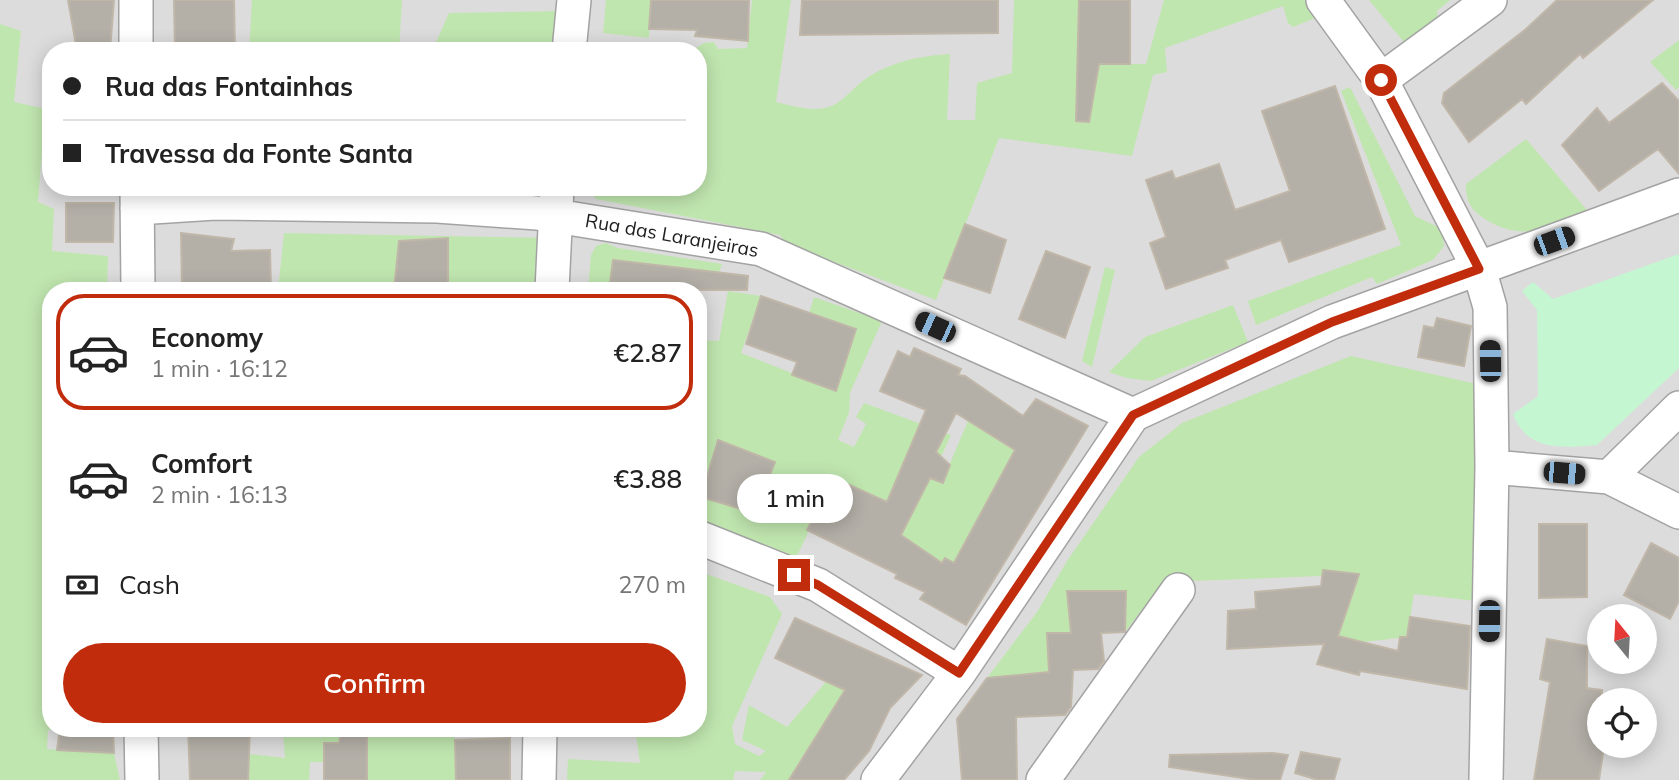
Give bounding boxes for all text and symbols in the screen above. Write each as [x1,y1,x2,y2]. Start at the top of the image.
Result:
route start [1365,64,1397,96]
text: Rua das Fontainhas [105,70,353,103]
text: Travessa da Fonte Santa [105,137,413,170]
street label: Rua das Laranjeiras [583,208,761,262]
car [1531,224,1578,258]
car [912,309,959,345]
icon: car [67,321,130,384]
text: Economy [151,321,263,354]
text: €2.87 [613,336,682,369]
car [1480,340,1501,382]
text: 1 min · 16:12 [151,354,288,383]
icon: car [67,447,130,510]
text: Comfort [151,447,252,480]
car [1543,461,1586,485]
text: €3.88 [613,462,682,495]
callout: 1 min [736,474,852,522]
text: 2 min · 16:13 [151,480,288,509]
text: 1 min [765,484,825,513]
route end [778,559,810,591]
icon: cash [63,566,101,604]
text: Cash [119,568,180,601]
text: 270 m [618,570,686,599]
car [1479,600,1500,642]
north arrow [1587,604,1657,674]
map controls [1587,604,1657,758]
button: Confirm [63,643,686,723]
button: locate [1587,688,1657,758]

